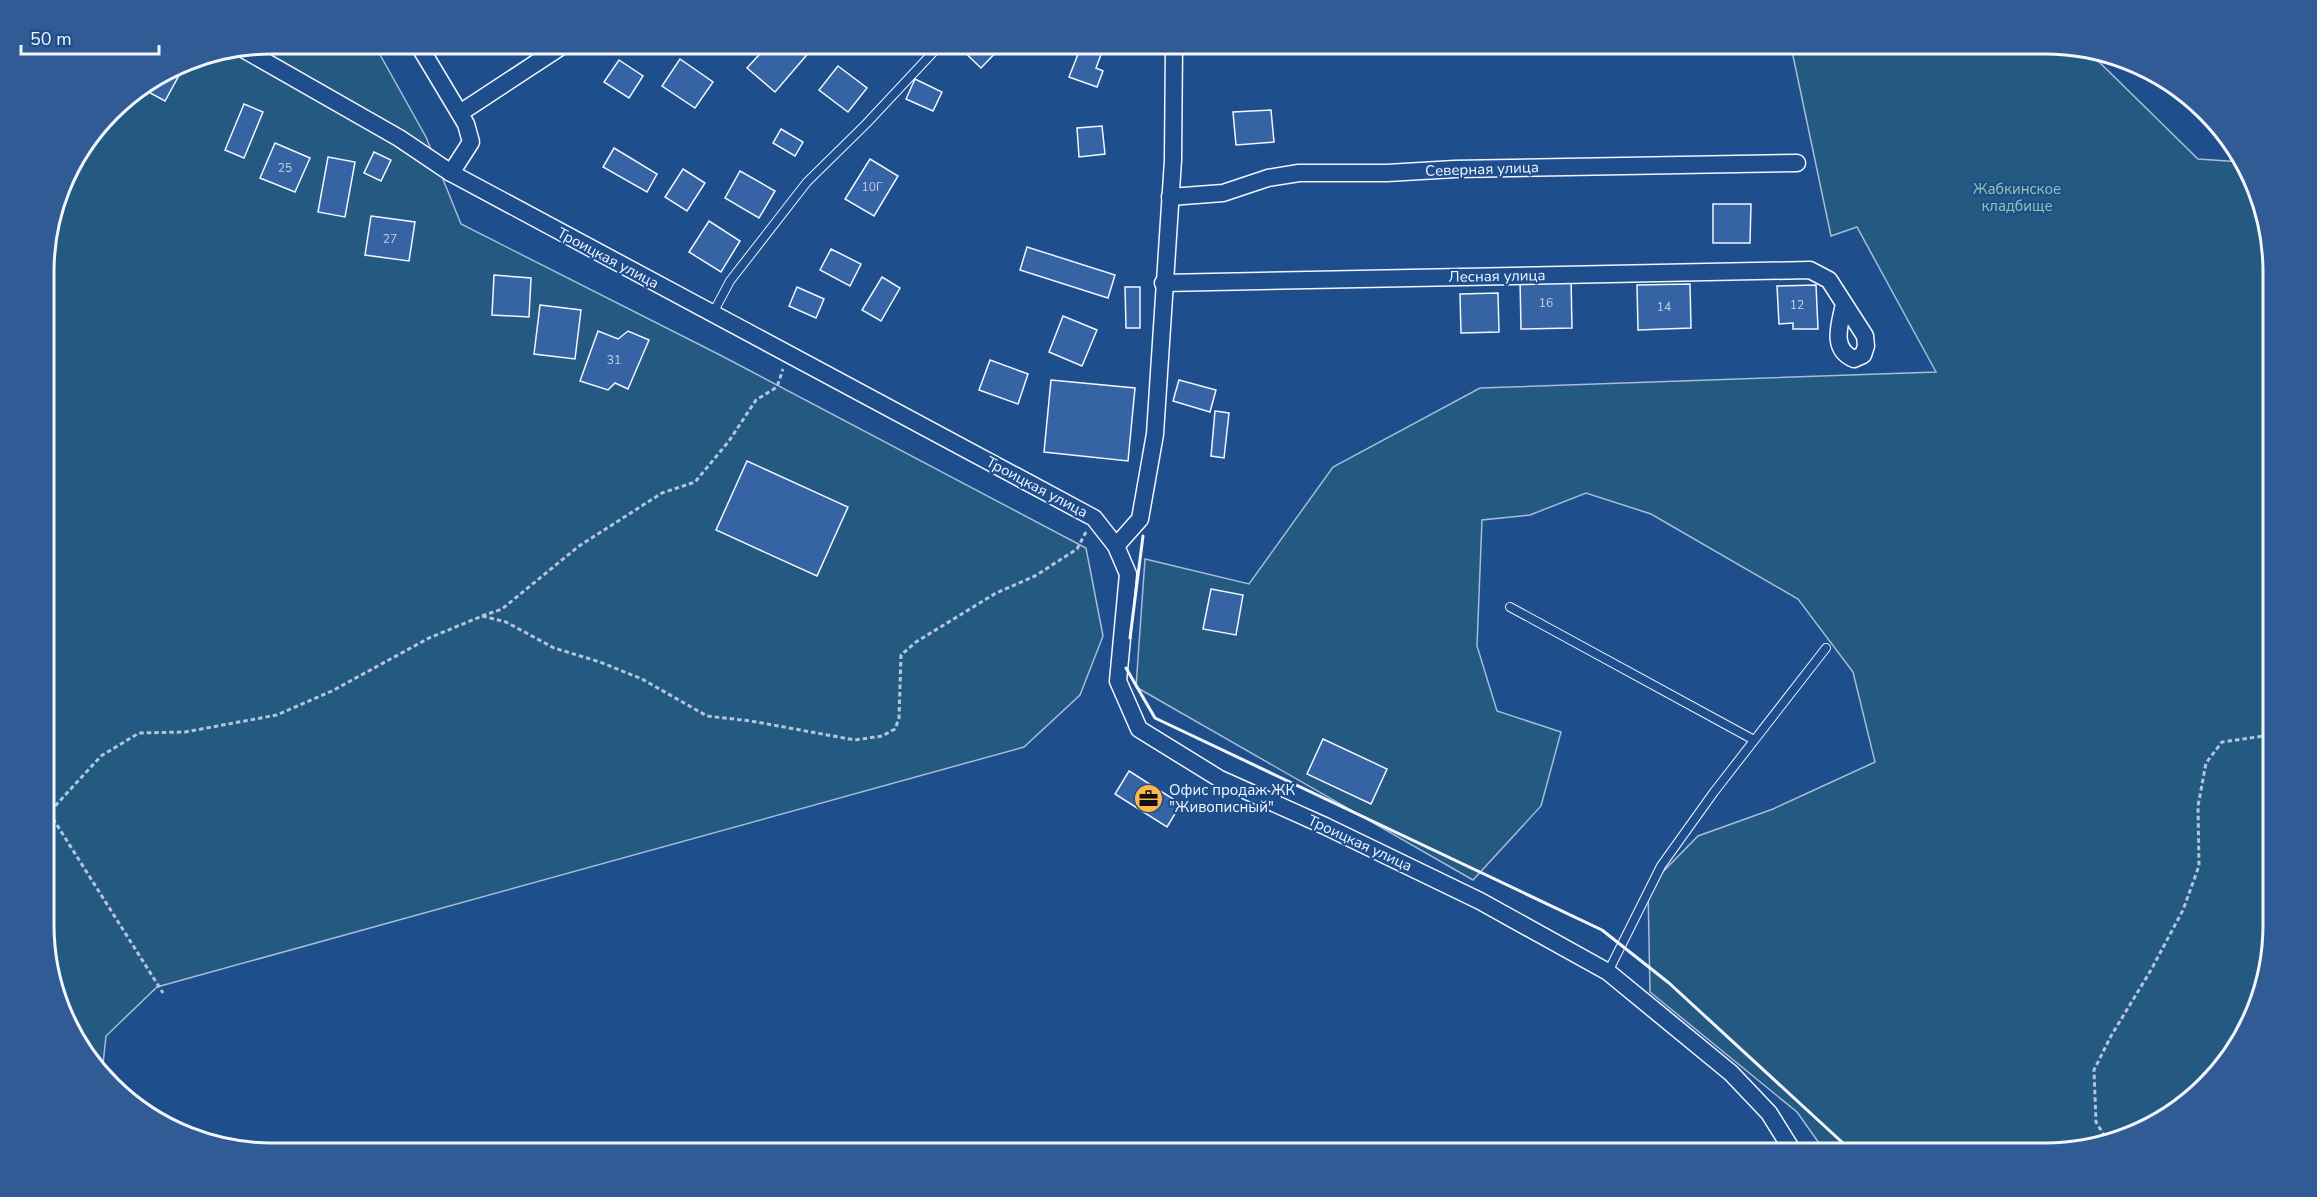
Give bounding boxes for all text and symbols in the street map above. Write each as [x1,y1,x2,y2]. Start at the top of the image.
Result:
scale bar [21,18,159,56]
text: 50 m [30,27,72,51]
street label: Северная улица [1425,157,1539,181]
house number: 25 [278,160,292,176]
house number: 10Г [862,179,883,195]
park label: Жабкинское кладбище [1973,179,2061,216]
street label: Троицкая улица [554,223,662,293]
house number: 27 [383,231,397,247]
street label: Лесная улица [1448,265,1546,287]
house number: 16 [1539,295,1553,311]
house number: 12 [1790,297,1804,313]
house number: 14 [1657,299,1671,315]
house number: 31 [607,352,621,368]
street label: Троицкая улица [983,452,1091,522]
place label: Офис продаж ЖК "Живописный" [1169,780,1295,817]
office icon: Офис продаж ЖК "Живописный" [1132,783,1164,815]
street label: Троицкая улица [1305,810,1415,876]

